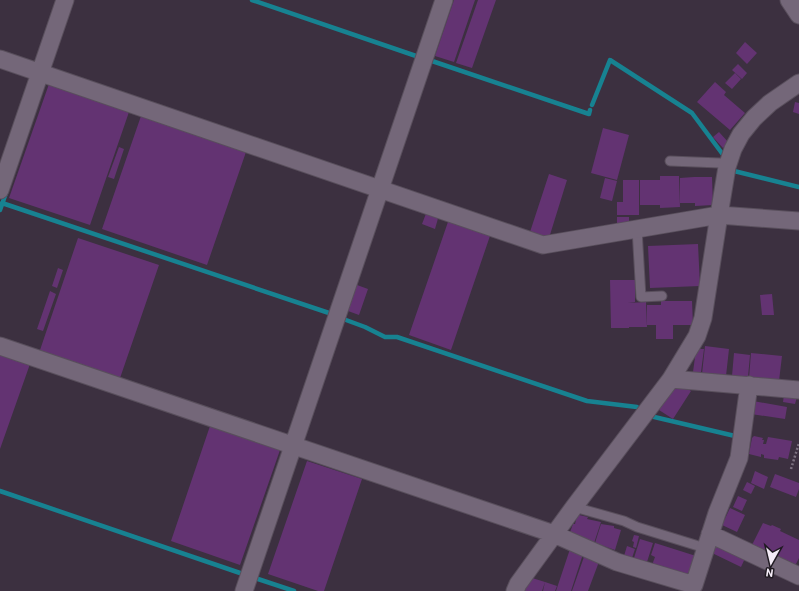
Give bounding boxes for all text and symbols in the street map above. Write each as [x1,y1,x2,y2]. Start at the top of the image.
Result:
north arrow [751,543,791,583]
text: N [765,566,774,580]

